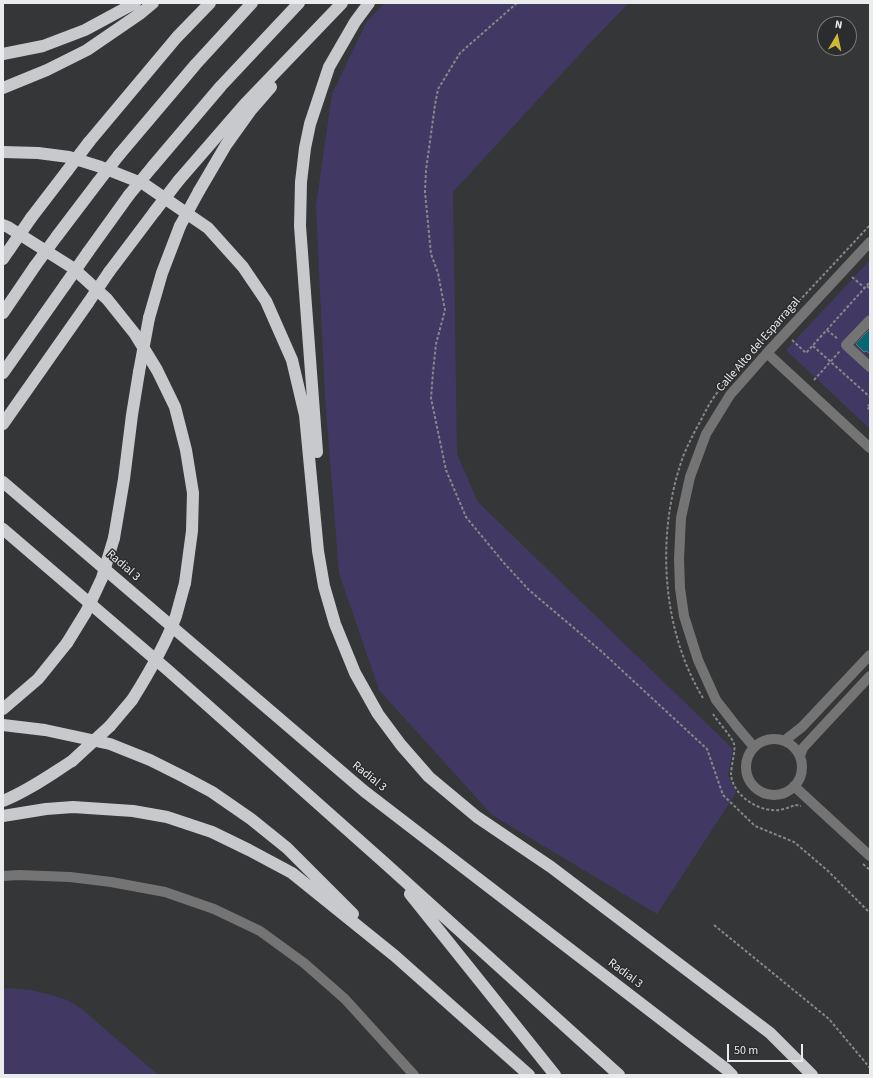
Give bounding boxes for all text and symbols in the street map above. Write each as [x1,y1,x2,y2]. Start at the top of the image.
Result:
north arrow [817,16,857,56]
text: N [834,17,844,33]
street label: Calle Alto del Esparragal [714,295,804,395]
street label: Radial 3 [103,547,143,585]
street label: Radial 3 [349,759,389,795]
street label: Radial 3 [605,956,645,992]
scale bar [729,1036,805,1062]
text: 50 m [734,1042,758,1059]

